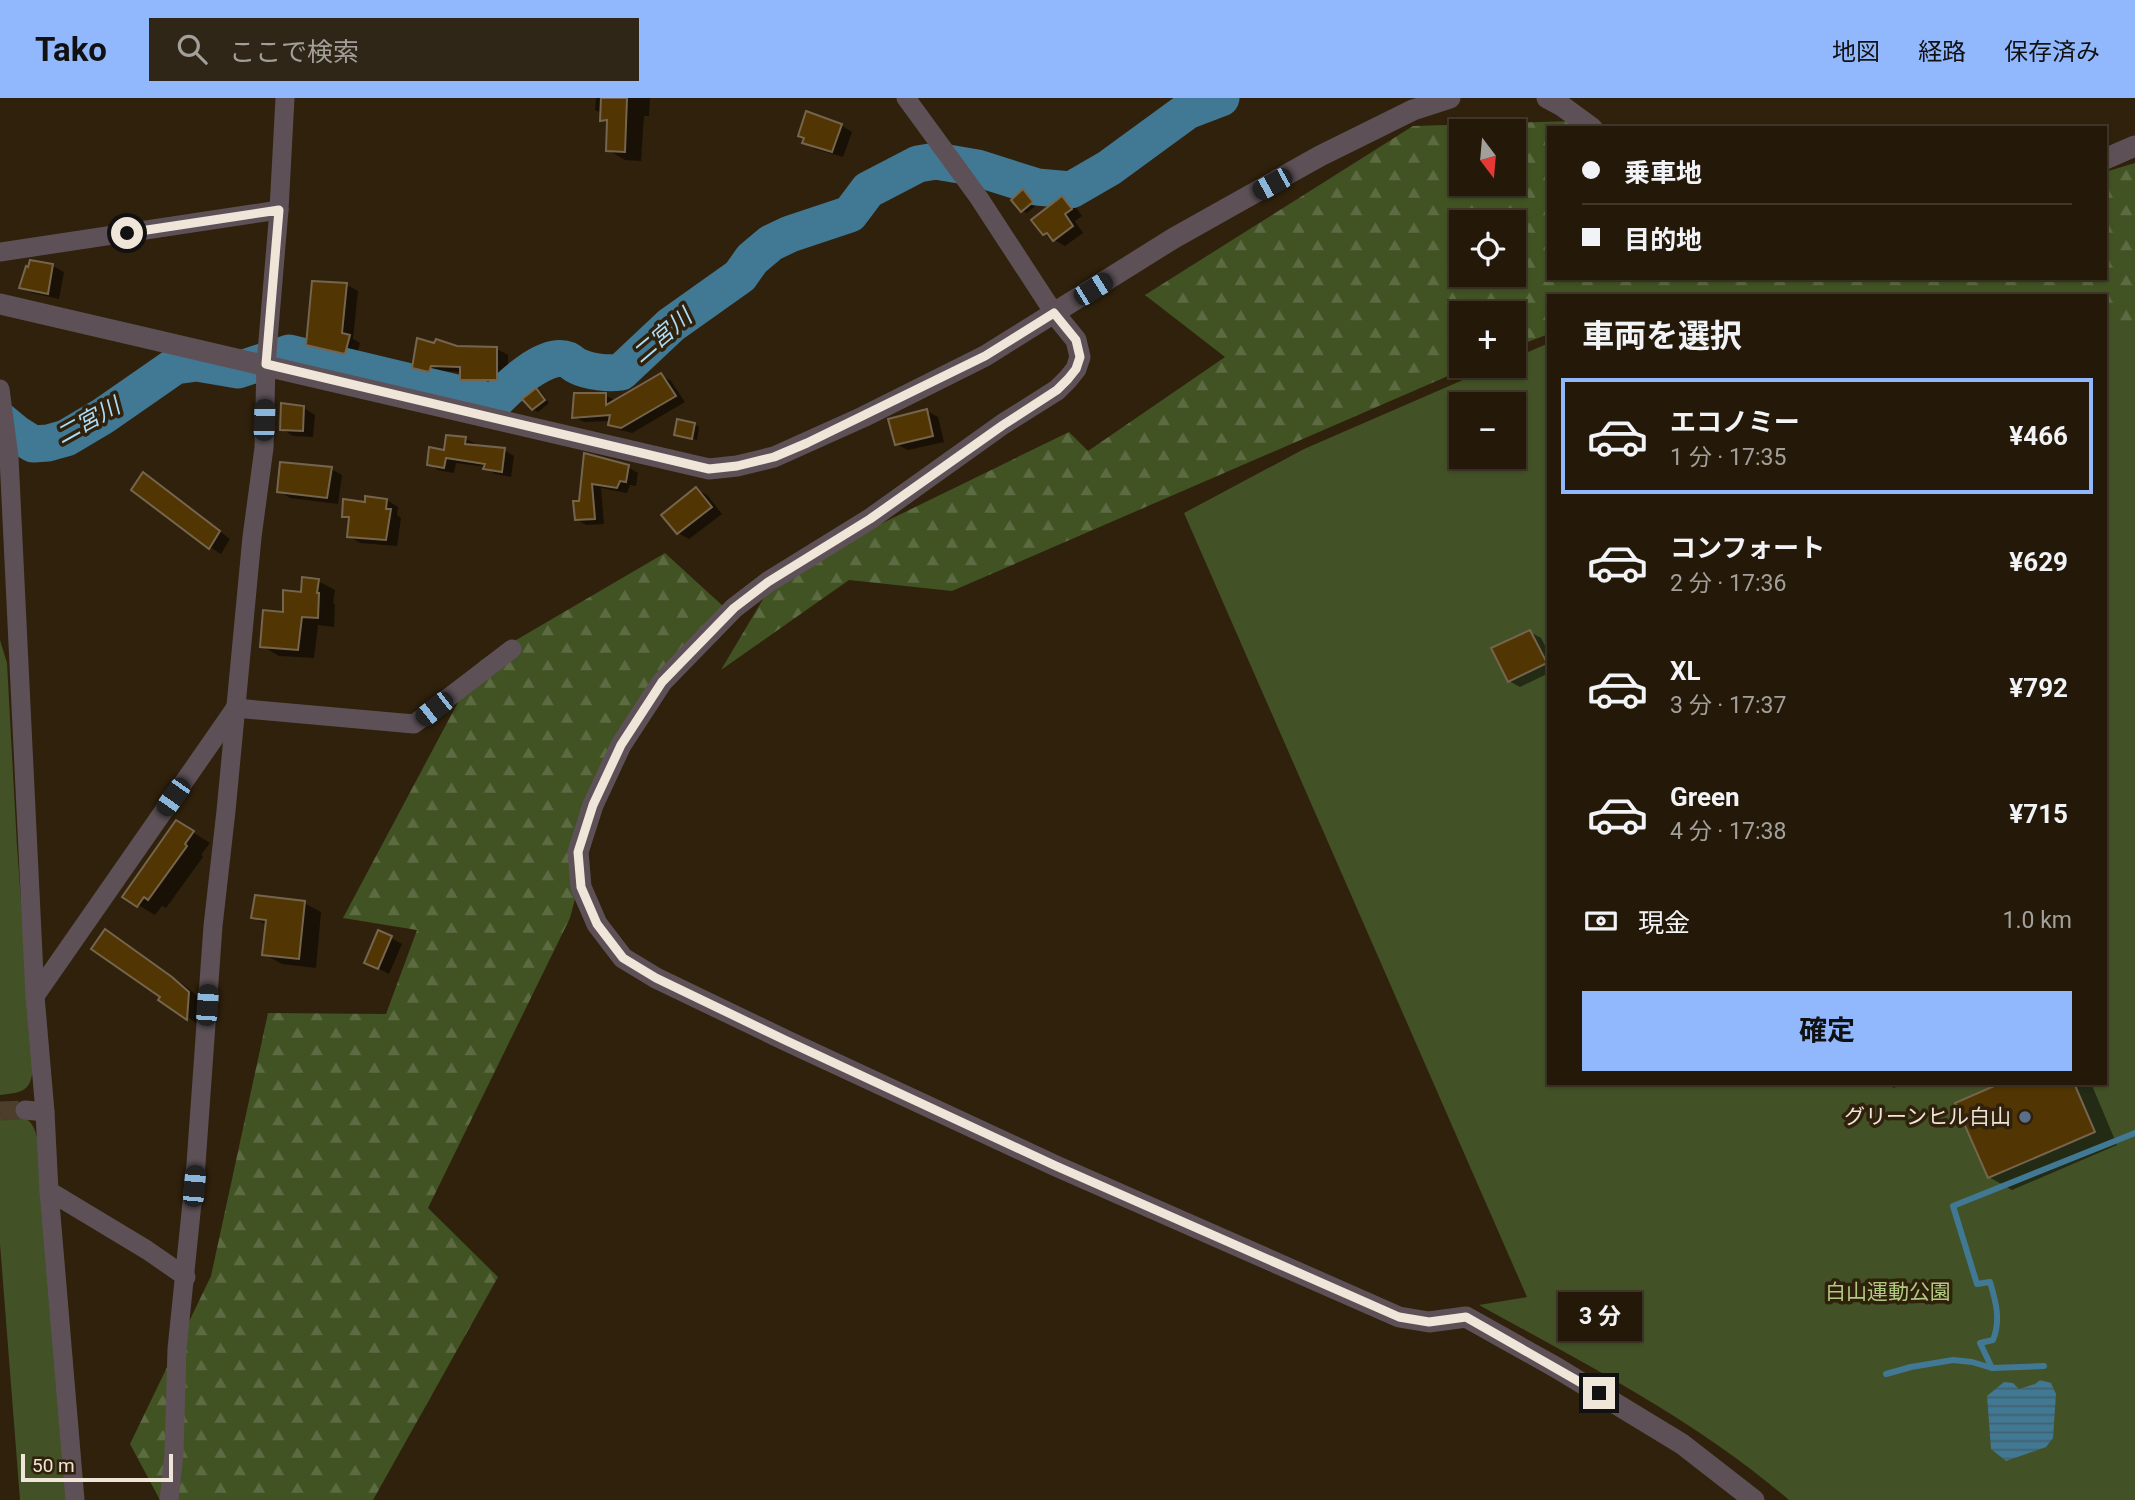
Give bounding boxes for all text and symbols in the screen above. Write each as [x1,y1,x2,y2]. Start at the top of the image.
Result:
search box [149,18,639,81]
text: Tako [35,30,107,69]
icon: search [173,30,211,68]
text: ここで検索 [229,37,359,67]
text: 地図 [1832,38,1880,66]
text: 経路 [1918,38,1966,66]
text: 保存済み [2004,38,2100,66]
north arrow [1449,119,1526,196]
map controls [1449,119,1526,469]
text: 乗車地 [1624,158,1702,188]
car [1249,165,1296,203]
button: locate [1449,210,1526,287]
route start [111,217,143,249]
text: 目的地 [1624,225,1702,255]
car [1070,269,1117,309]
button: + [1449,301,1526,378]
water label: 二宮川 [627,302,699,369]
text: 車両を選択 [1582,317,1742,355]
water label: 二宮川 [51,391,127,450]
button: − [1449,392,1526,469]
car [253,399,276,441]
icon: car [1586,405,1649,468]
text: エコノミー [1670,407,1800,437]
text: ¥466 [2009,421,2068,451]
text: 1 分 · 17:35 [1670,444,1786,471]
icon: car [1586,531,1649,594]
text: コンフォート [1670,533,1825,563]
text: ¥629 [2009,547,2068,577]
text: 2 分 · 17:36 [1670,570,1786,597]
text: XL [1670,656,1701,686]
icon: car [1586,657,1649,720]
text: ¥792 [2009,673,2068,703]
car [411,688,458,730]
text: 3 分 · 17:37 [1670,692,1786,719]
car [153,774,194,820]
text: Green [1670,782,1740,812]
icon: car [1586,783,1649,846]
text: ¥715 [2009,799,2068,829]
text: 4 分 · 17:38 [1670,818,1786,845]
icon: cash [1582,902,1620,940]
text: 1.0 km [2003,907,2072,934]
text: 現金 [1638,908,1690,938]
car [196,983,219,1027]
button: 確定 [1582,991,2072,1071]
place label: グリーンヒル白山 [1844,1105,2011,1129]
marker: グリーンヒル白山 [2017,1109,2033,1125]
car [182,1164,207,1208]
park label: 白山運動公園 [1825,1280,1951,1304]
callout: 3 分 [1557,1292,1641,1340]
text: 3 分 [1579,1303,1621,1330]
route end [1583,1377,1615,1409]
scale bar [21,1451,173,1483]
text: 50 m [32,1454,75,1477]

